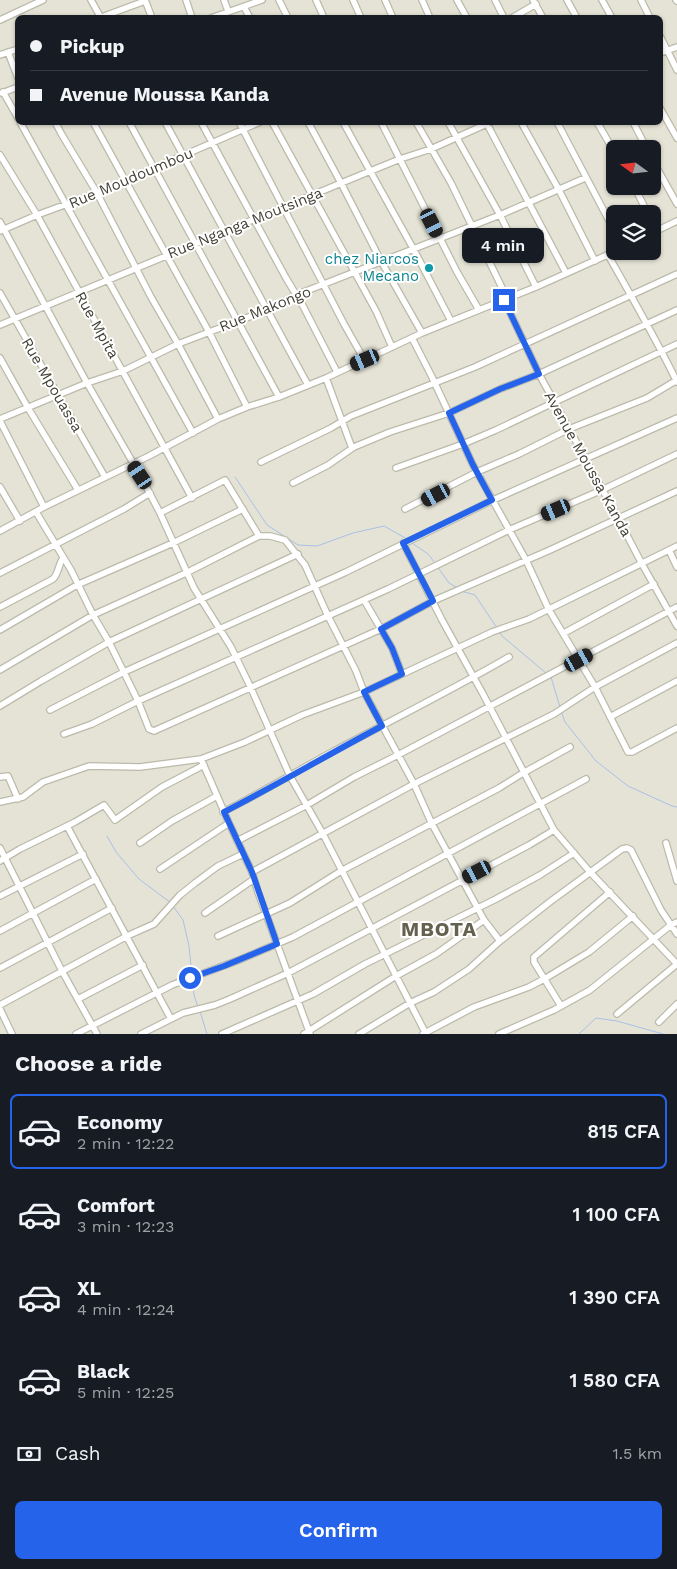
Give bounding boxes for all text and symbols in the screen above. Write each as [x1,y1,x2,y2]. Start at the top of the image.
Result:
text: Pickup [60,35,124,58]
text: Avenue Moussa Kanda [60,83,269,106]
north arrow [606,140,661,195]
map controls [606,140,661,260]
street label: Rue Moudoumbou [66,144,196,212]
street label: Rue Nganga Moutsinga [165,183,326,262]
button: layers [606,205,661,260]
car [418,206,445,240]
callout: 4 min [463,228,545,262]
text: 4 min [481,236,525,255]
place label: chez Niarcos Mecano [325,250,419,285]
marker: chez Niarcos Mecano [423,262,435,274]
street label: Rue Makongo [216,282,314,336]
street label: Rue Mpita [71,288,123,362]
route end [493,289,515,311]
street label: Rue Mpouassa [18,335,87,436]
car [348,347,381,373]
street label: Avenue Moussa Kanda [540,388,636,540]
car [125,458,154,492]
car [419,481,452,509]
car [539,497,572,523]
car [562,646,595,674]
car [460,859,493,885]
district label: MBOTA [401,917,477,941]
route start [179,967,201,989]
text: Choose a ride [15,1051,162,1076]
icon: car [17,1109,62,1154]
text: Economy [77,1111,162,1134]
text: 815 CFA [587,1120,660,1143]
text: 2 min · 12:22 [77,1134,174,1153]
icon: car [17,1192,62,1237]
text: Comfort [77,1194,155,1217]
text: 1 100 CFA [573,1203,660,1226]
text: 3 min · 12:23 [77,1217,174,1236]
icon: car [17,1275,62,1320]
text: XL [77,1277,101,1300]
text: 1 390 CFA [569,1286,660,1309]
text: 4 min · 12:24 [77,1300,175,1319]
icon: car [17,1358,62,1403]
text: Black [77,1360,130,1383]
text: 1 580 CFA [569,1369,660,1392]
text: 5 min · 12:25 [77,1383,174,1402]
icon: cash [15,1440,43,1468]
text: Cash [55,1442,101,1465]
text: 1.5 km [612,1444,662,1463]
button: Confirm [15,1501,662,1559]

